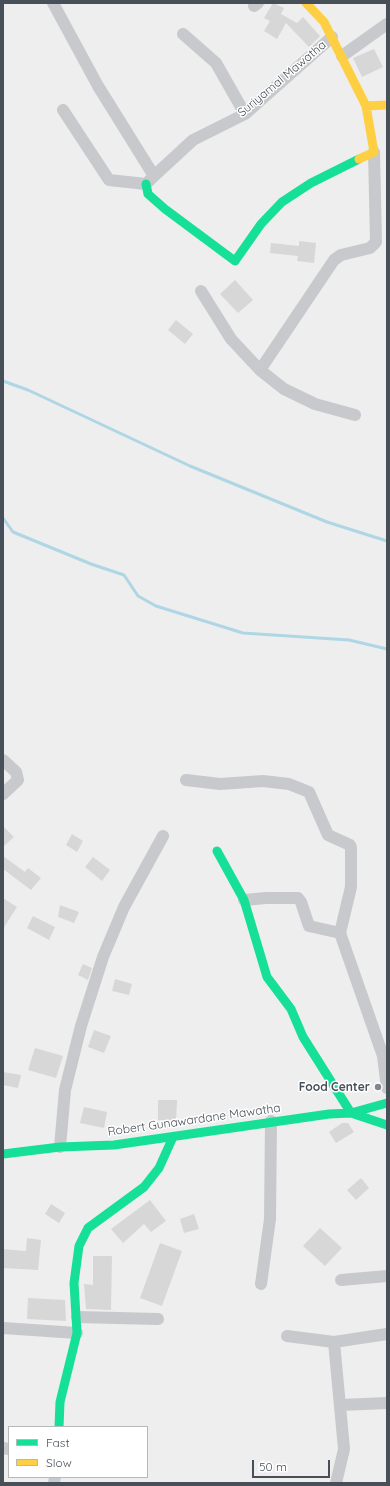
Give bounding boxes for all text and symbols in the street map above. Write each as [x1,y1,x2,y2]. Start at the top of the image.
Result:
street label: Suriyamal Mawatha [235,38,329,120]
place label: Food Center [299,1080,370,1094]
marker: Food Center [373,1082,383,1092]
street label: Robert Gunawardane Mawatha [107,1101,281,1139]
legend [8,1426,148,1478]
text: Fast [46,1435,70,1450]
scale bar [254,1452,332,1478]
text: Slow [46,1455,72,1470]
text: 50 m [259,1459,287,1474]

